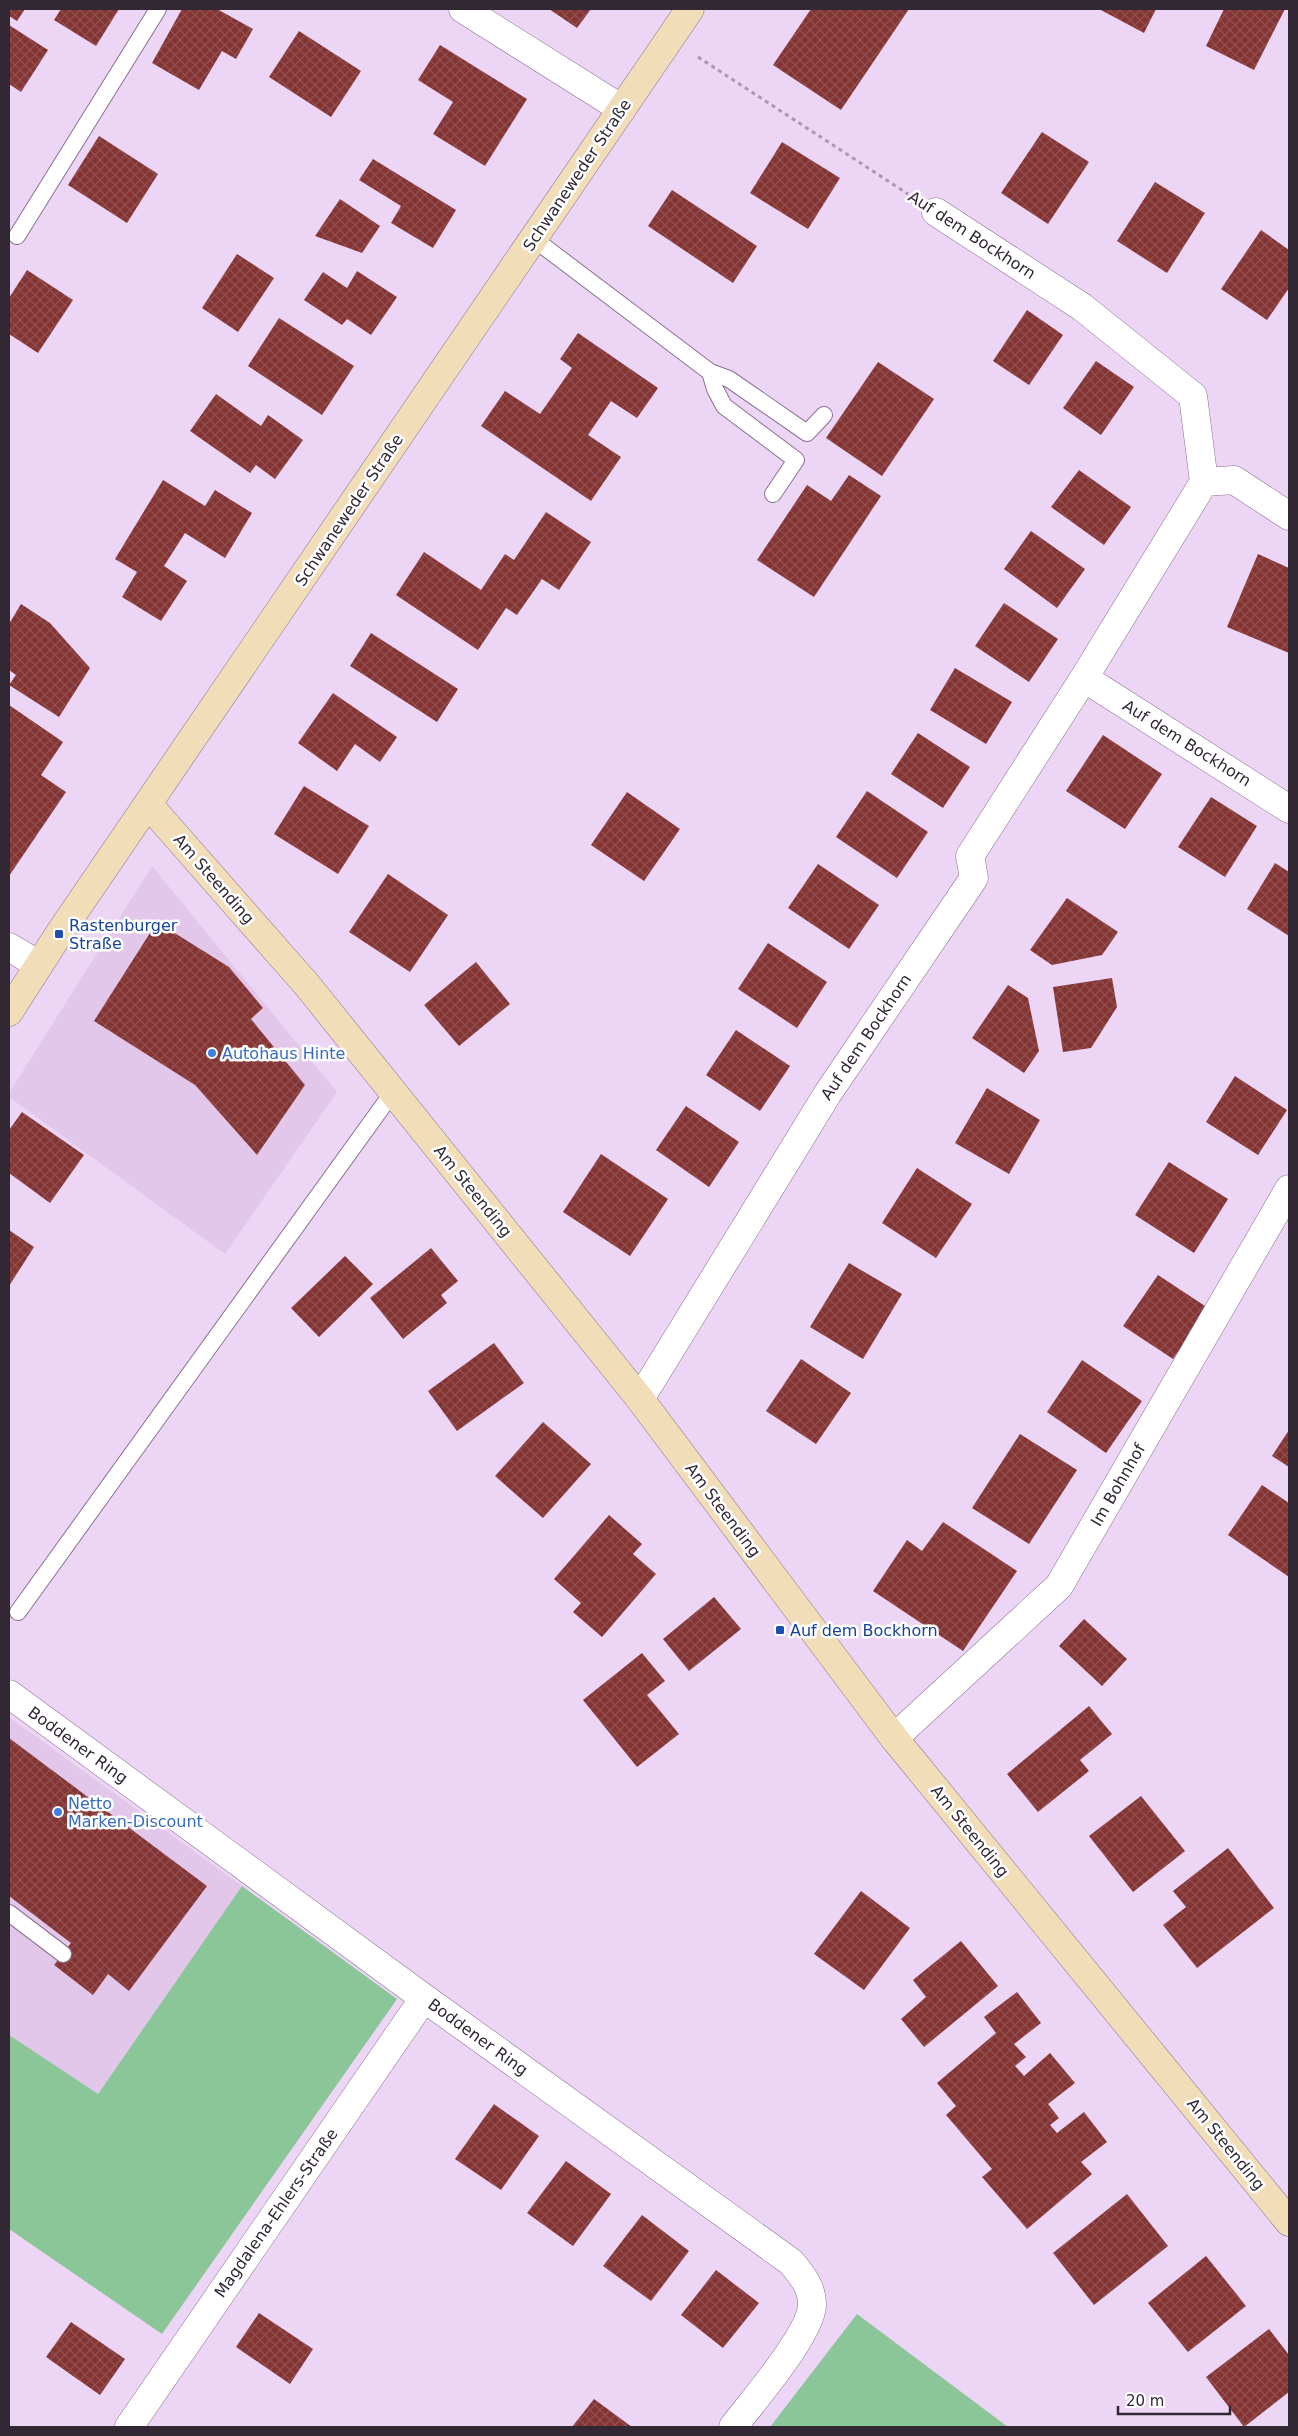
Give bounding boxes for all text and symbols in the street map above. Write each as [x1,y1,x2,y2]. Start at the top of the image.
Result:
street label: Schwaneweder Straße [519,95,635,255]
street label: Auf dem Bockhorn [905,187,1039,283]
street label: Schwaneweder Straße [291,430,407,590]
street label: Auf dem Bockhorn [1119,696,1255,790]
street label: Am Steending [170,830,258,928]
place label: Rastenburger Straße [69,916,178,953]
marker: Rastenburger Straße [53,928,65,940]
street label: Auf dem Bockhorn [817,970,915,1104]
place label: Autohaus Hinte [222,1044,345,1063]
marker: Autohaus Hinte [206,1047,218,1059]
street label: Am Steending [430,1141,516,1241]
street label: Im Bohnhof [1087,1440,1149,1530]
street label: Am Steending [681,1459,765,1561]
place label: Auf dem Bockhorn [790,1621,938,1640]
marker: Auf dem Bockhorn [774,1624,786,1636]
street label: Boddener Ring [25,1703,131,1787]
street label: Am Steending [927,1781,1013,1881]
place label: Netto Marken-Discount [68,1794,203,1831]
marker: Netto Marken-Discount [52,1806,64,1818]
street label: Boddener Ring [425,1995,531,2079]
street label: Am Steending [1183,2094,1269,2194]
street label: Magdalena-Ehlers-Straße [210,2125,342,2301]
scale bar [1118,2384,1230,2416]
text: 20 m [1126,2392,1164,2410]

